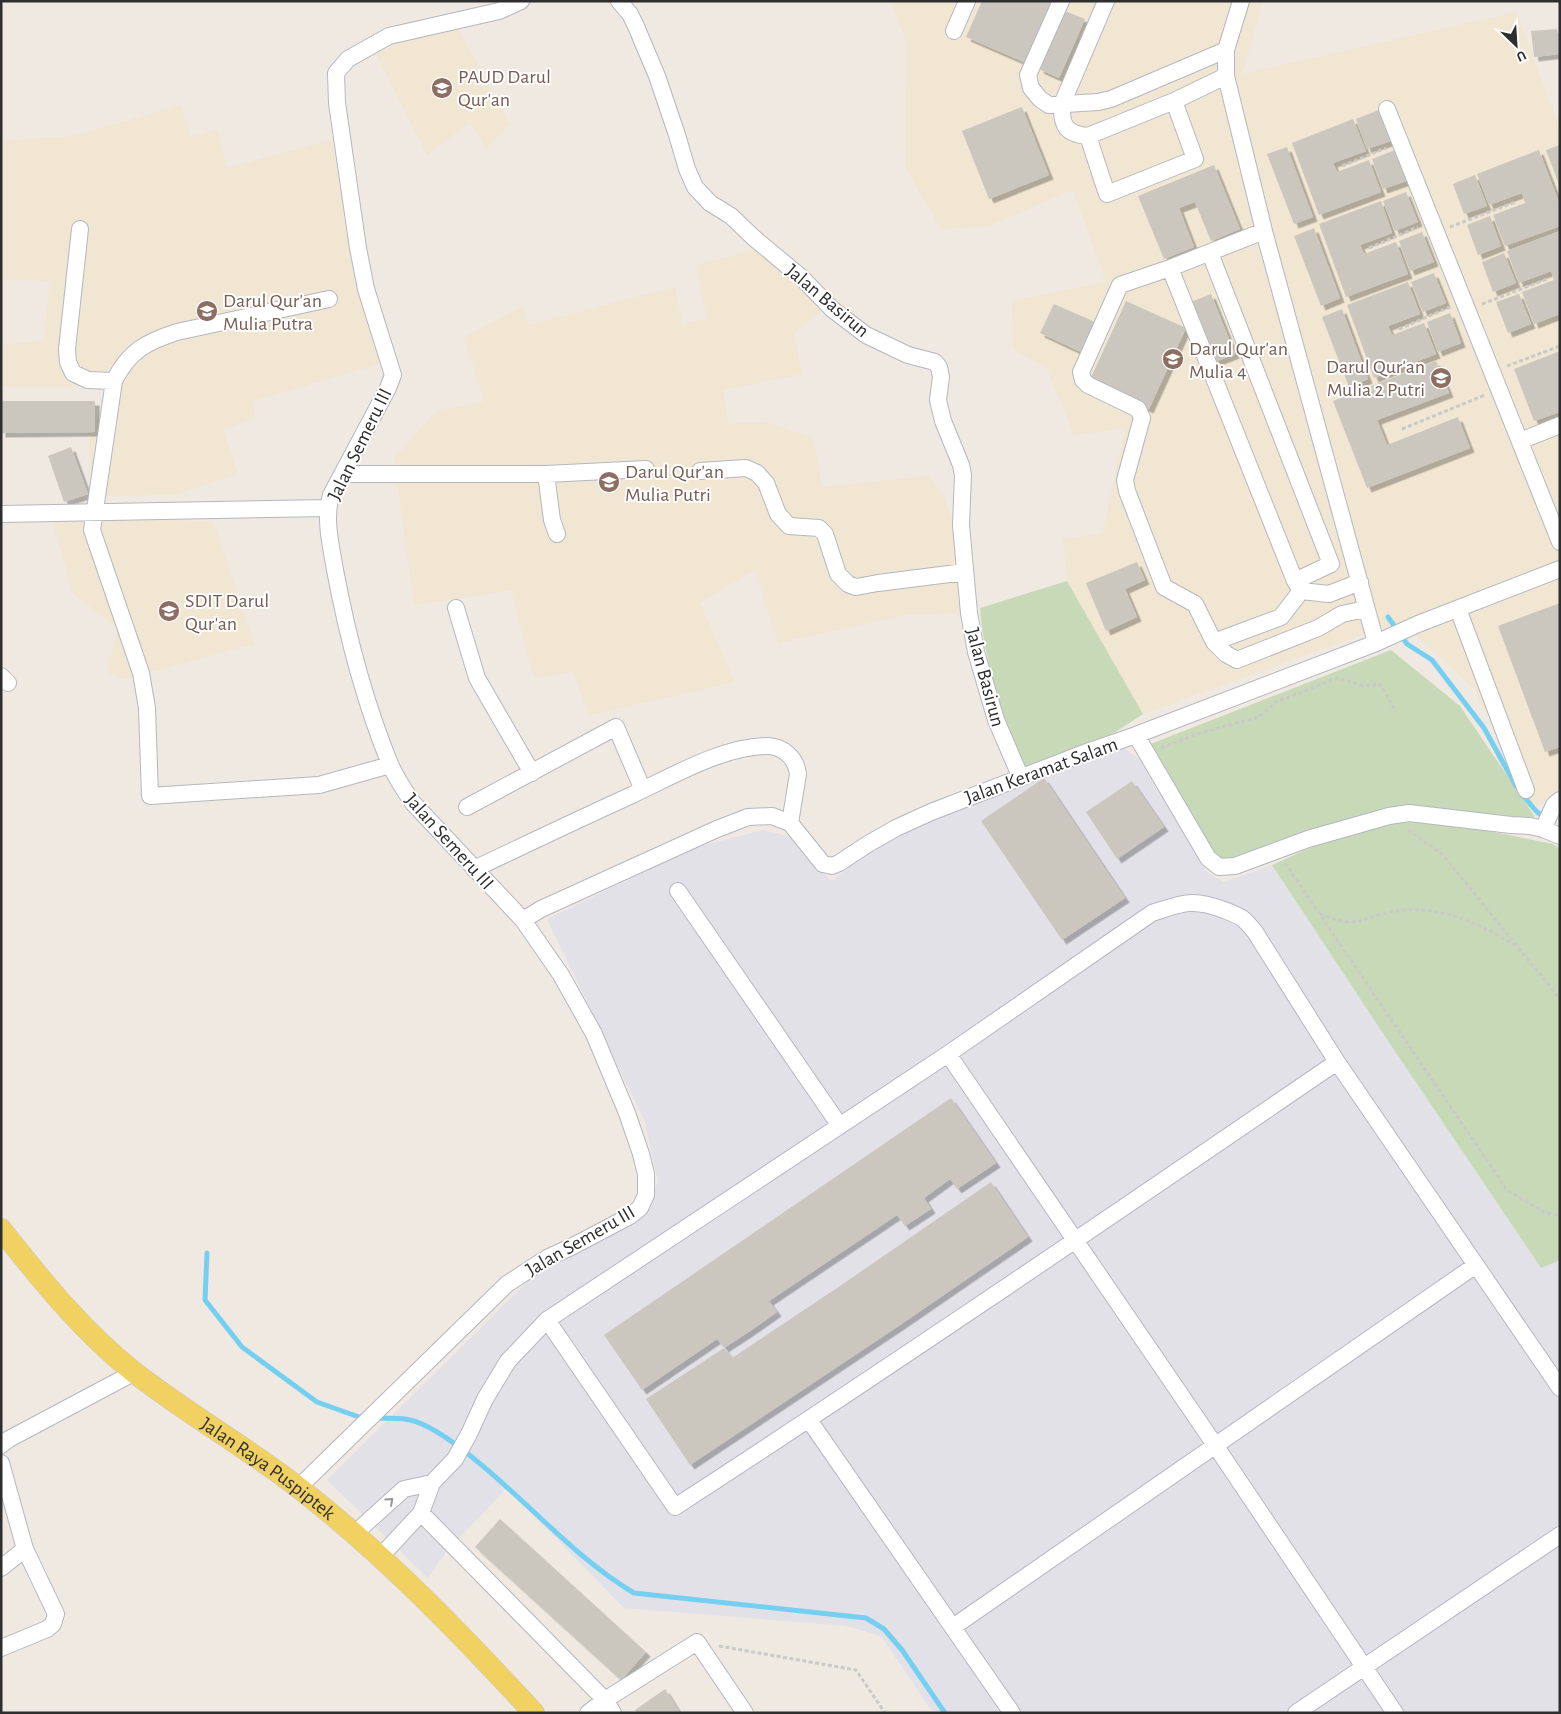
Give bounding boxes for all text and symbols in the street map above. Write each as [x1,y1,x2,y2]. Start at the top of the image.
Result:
north arrow [1491,20,1541,70]
text: U [1514,48,1528,64]
place label: PAUD Darul Qur'an [458,67,551,110]
school or university icon: PAUD Darul Qur'an [430,76,454,100]
street label: Jalan Basirun [782,260,873,341]
place label: Darul Qur'an Mulia Putra [223,291,322,334]
school or university icon: Darul Qur'an Mulia Putra [195,299,219,323]
place label: Darul Qur'an Mulia 4 [1189,339,1288,382]
school or university icon: Darul Qur'an Mulia 4 [1161,347,1185,371]
place label: Darul Qur'an Mulia 2 Putri [1326,357,1425,400]
school or university icon: Darul Qur'an Mulia 2 Putri [1429,366,1453,390]
street label: Jalan Semeru III [324,385,396,504]
place label: Darul Qur'an Mulia Putri [625,462,724,505]
school or university icon: Darul Qur'an Mulia Putri [597,470,621,494]
place label: SDIT Darul Qur'an [185,591,269,634]
school or university icon: SDIT Darul Qur'an [157,599,181,623]
street label: Jalan Basirun [962,626,1008,729]
street label: Jalan Keramat Salam [962,734,1120,808]
street label: Jalan Semeru III [401,790,498,894]
street label: Jalan Semeru III [523,1202,638,1280]
street label: Jalan Raya Puspiptek [197,1414,339,1524]
one-way arrow [385,1498,394,1507]

